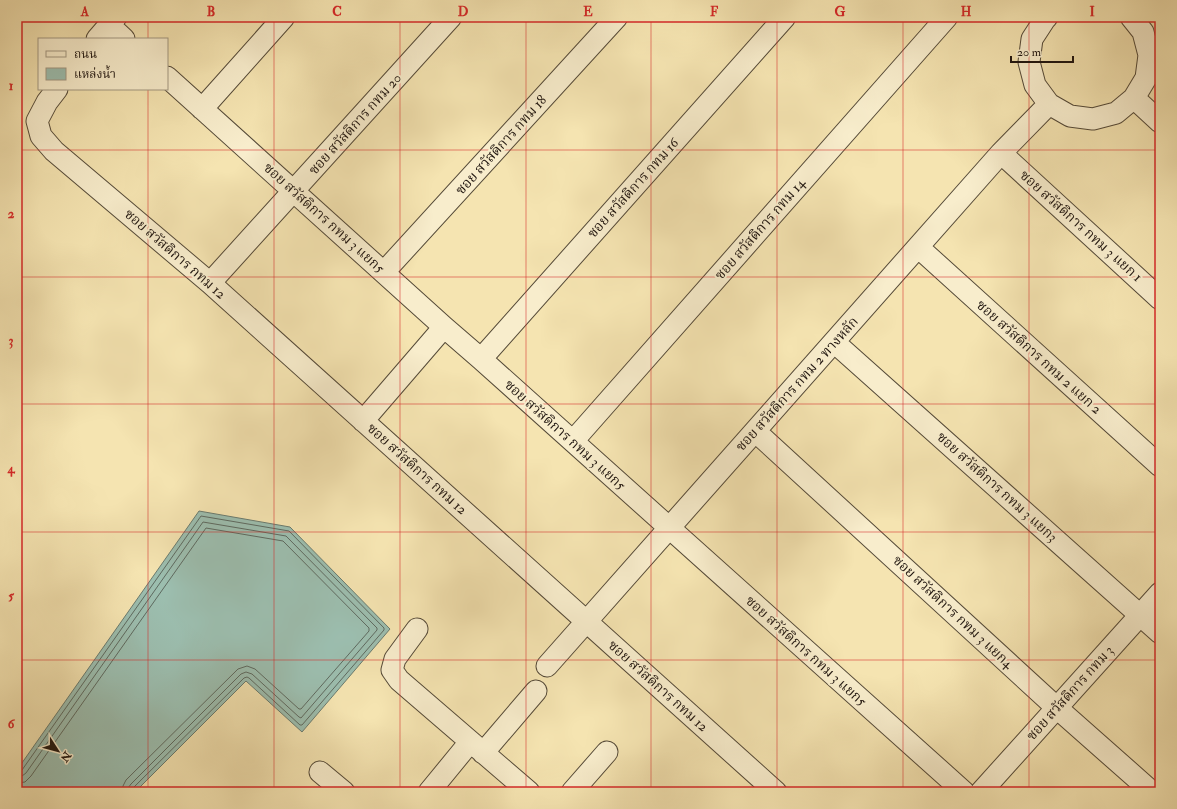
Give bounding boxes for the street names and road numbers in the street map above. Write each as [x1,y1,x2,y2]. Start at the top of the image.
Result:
street label: ซอย สวัสดิการ กทม 20 [305,70,405,178]
street label: ซอย สวัสดิการ กทม 18 [452,91,550,198]
street label: ซอย สวัสดิการ กทม 16 [584,134,683,241]
street label: ซอย สวัสดิการ กทม 3 แยก5 [260,159,389,277]
street label: ซอย สวัสดิการ กทม 3 แยก 1 [1016,167,1146,285]
street label: ซอย สวัสดิการ กทม 14 [711,174,810,283]
street label: ซอย สวัสดิการ กทม 12 [121,205,229,303]
street label: ซอย สวัสดิการ กทม 2 แยก 2 [973,296,1105,418]
street label: ซอย สวัสดิการ กทม 2 ทางหลัก [732,313,862,455]
street label: ซอย สวัสดิการ กทม 3 แยก5 [501,376,630,494]
street label: ซอย สวัสดิการ กทม 12 [364,420,470,518]
street label: ซอย สวัสดิการ กทม 3 แยก3 [933,428,1061,546]
street label: ซอย สวัสดิการ กทม 3 แยก4 [889,552,1018,673]
street label: ซอย สวัสดิการ กทม 3 แยก5 [742,592,871,710]
street label: ซอย สวัสดิการ กทม 12 [605,637,711,735]
street label: ซอย สวัสดิการ กทม 3 [1023,642,1117,744]

